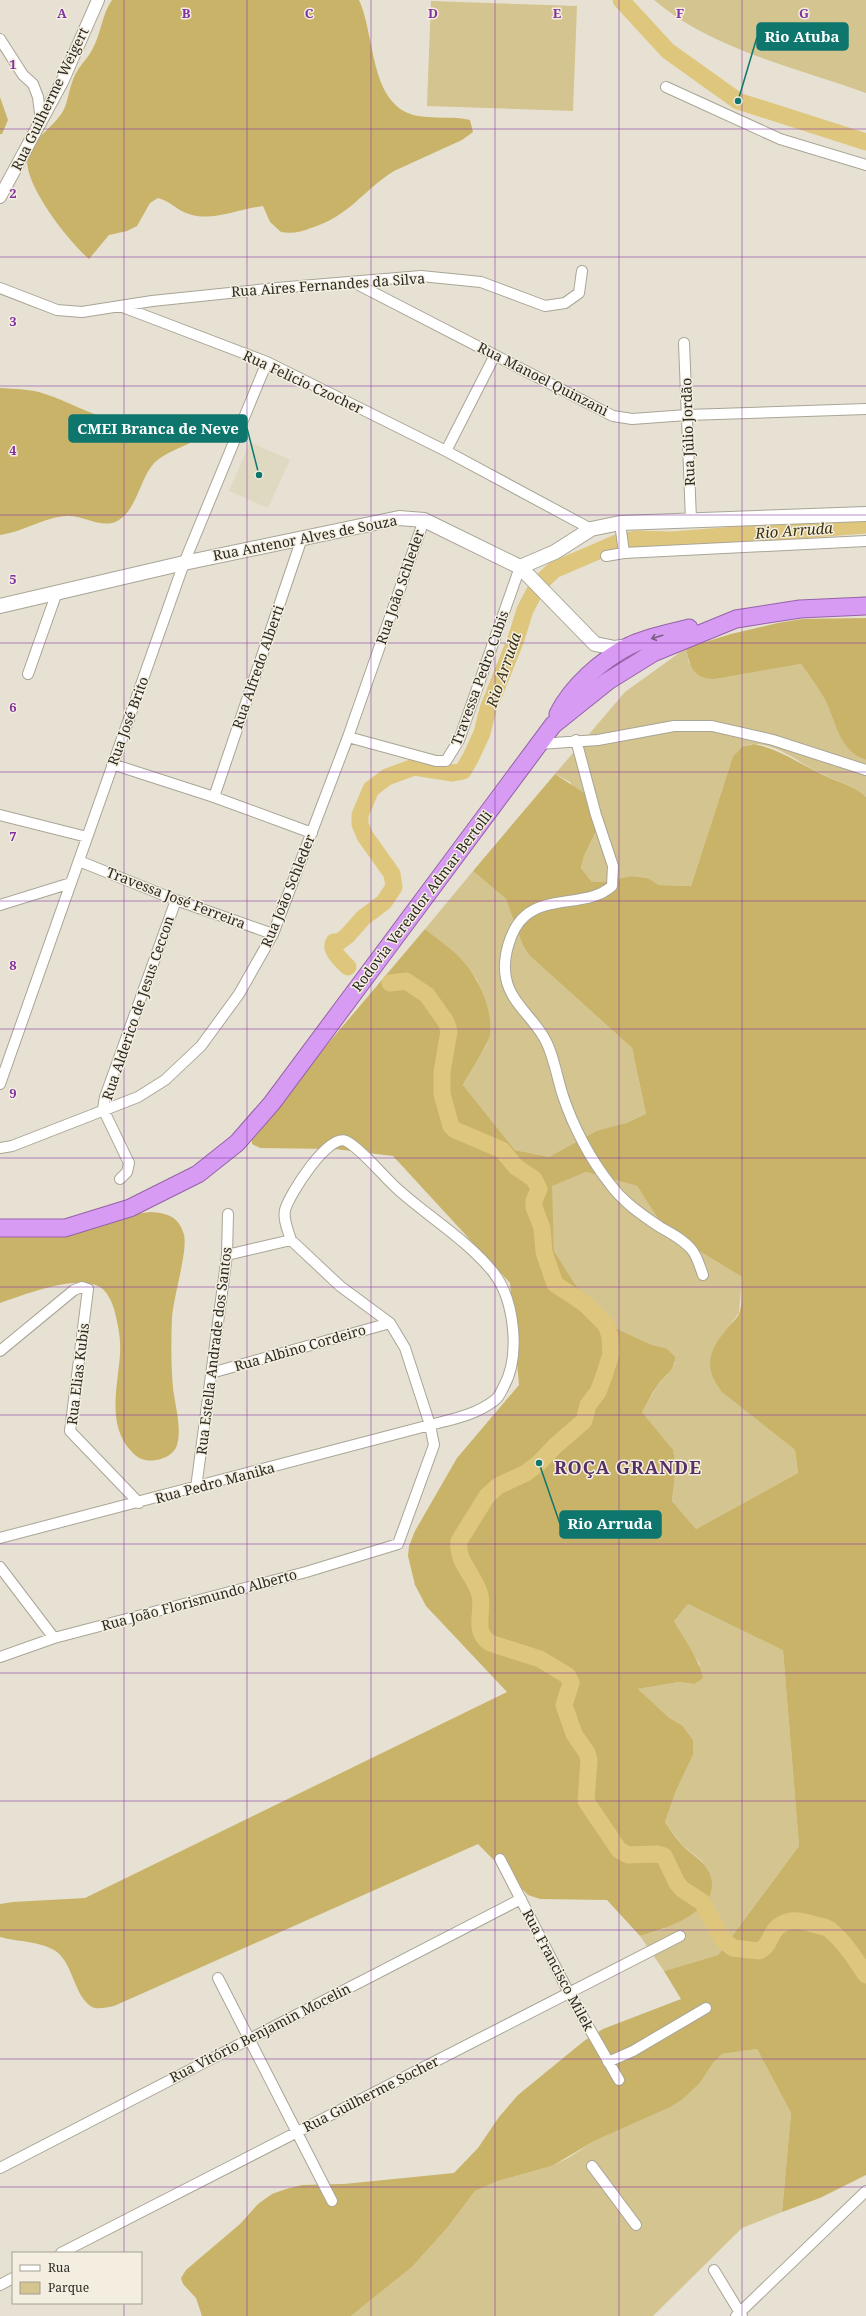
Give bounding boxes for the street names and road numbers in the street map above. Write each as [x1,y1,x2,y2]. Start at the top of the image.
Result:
street label: Rua Guilherme Weigert [7,24,93,173]
street label: Rua Aires Fernandes da Silva [230,268,426,301]
street label: Rua Manoel Quinzani [475,337,612,420]
street label: Rua Felicio Czocher [240,345,367,418]
street label: Rua Júlio Jordão [676,378,699,486]
street label: Rua Antenor Alves de Souza [211,510,399,565]
street label: Rua João Schleder [371,527,428,647]
street label: Rua Alfredo Alberti [227,602,288,731]
street label: Travessa Pedro Cubis [446,608,513,748]
street label: Rua José Brito [103,674,152,768]
street label: Rodovia Vereador Admar Bertolli [347,806,496,995]
street label: Rua João Schleder [256,831,319,950]
street label: Travessa José Ferreira [104,862,249,933]
street label: Rua Alderico de Jesus Ceccon [97,913,178,1103]
street label: Rua Estella Andrade dos Santos [191,1246,236,1456]
street label: Rua Albino Cordeiro [232,1320,368,1375]
street label: Rua Elias Kubis [62,1322,93,1426]
street label: Rua Pedro Manika [153,1457,277,1508]
street label: Rua João Florismundo Alberto [99,1564,299,1635]
street label: Rua Francisco Milek [518,1906,599,2035]
street label: Rua Vitório Benjamin Mocelin [166,1978,354,2087]
street label: Rua Guilherme Socher [300,2051,442,2136]

